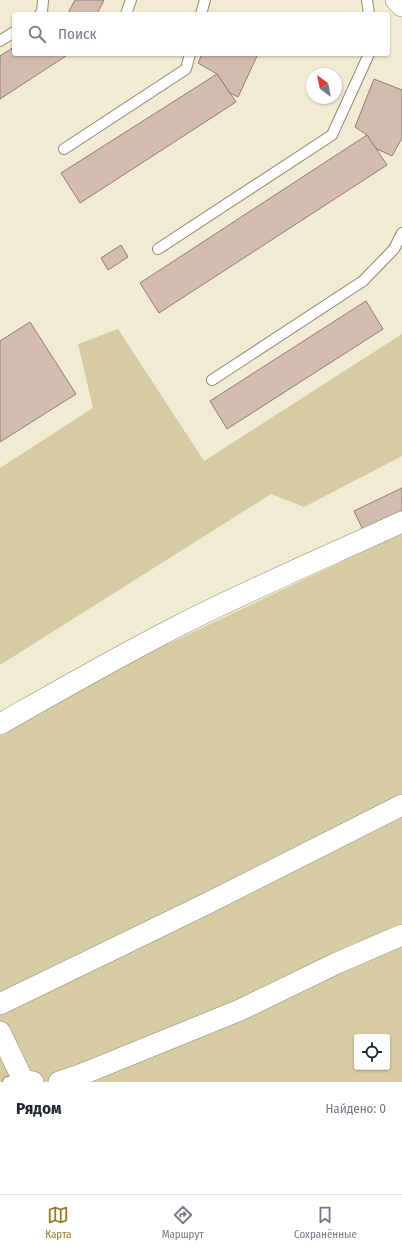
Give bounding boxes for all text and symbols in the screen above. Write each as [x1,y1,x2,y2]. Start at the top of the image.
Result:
search box [12,12,390,56]
icon: search [26,23,48,45]
text: Поиск [58,25,96,43]
north arrow [306,68,342,104]
map controls [354,1034,390,1070]
button: locate [354,1034,390,1070]
text: Рядом [16,1098,61,1119]
text: Найдено: 0 [325,1101,386,1116]
tab: Карта [45,1204,71,1241]
tab: Маршрут [162,1204,204,1241]
tab: Сохранённые [294,1204,357,1241]

